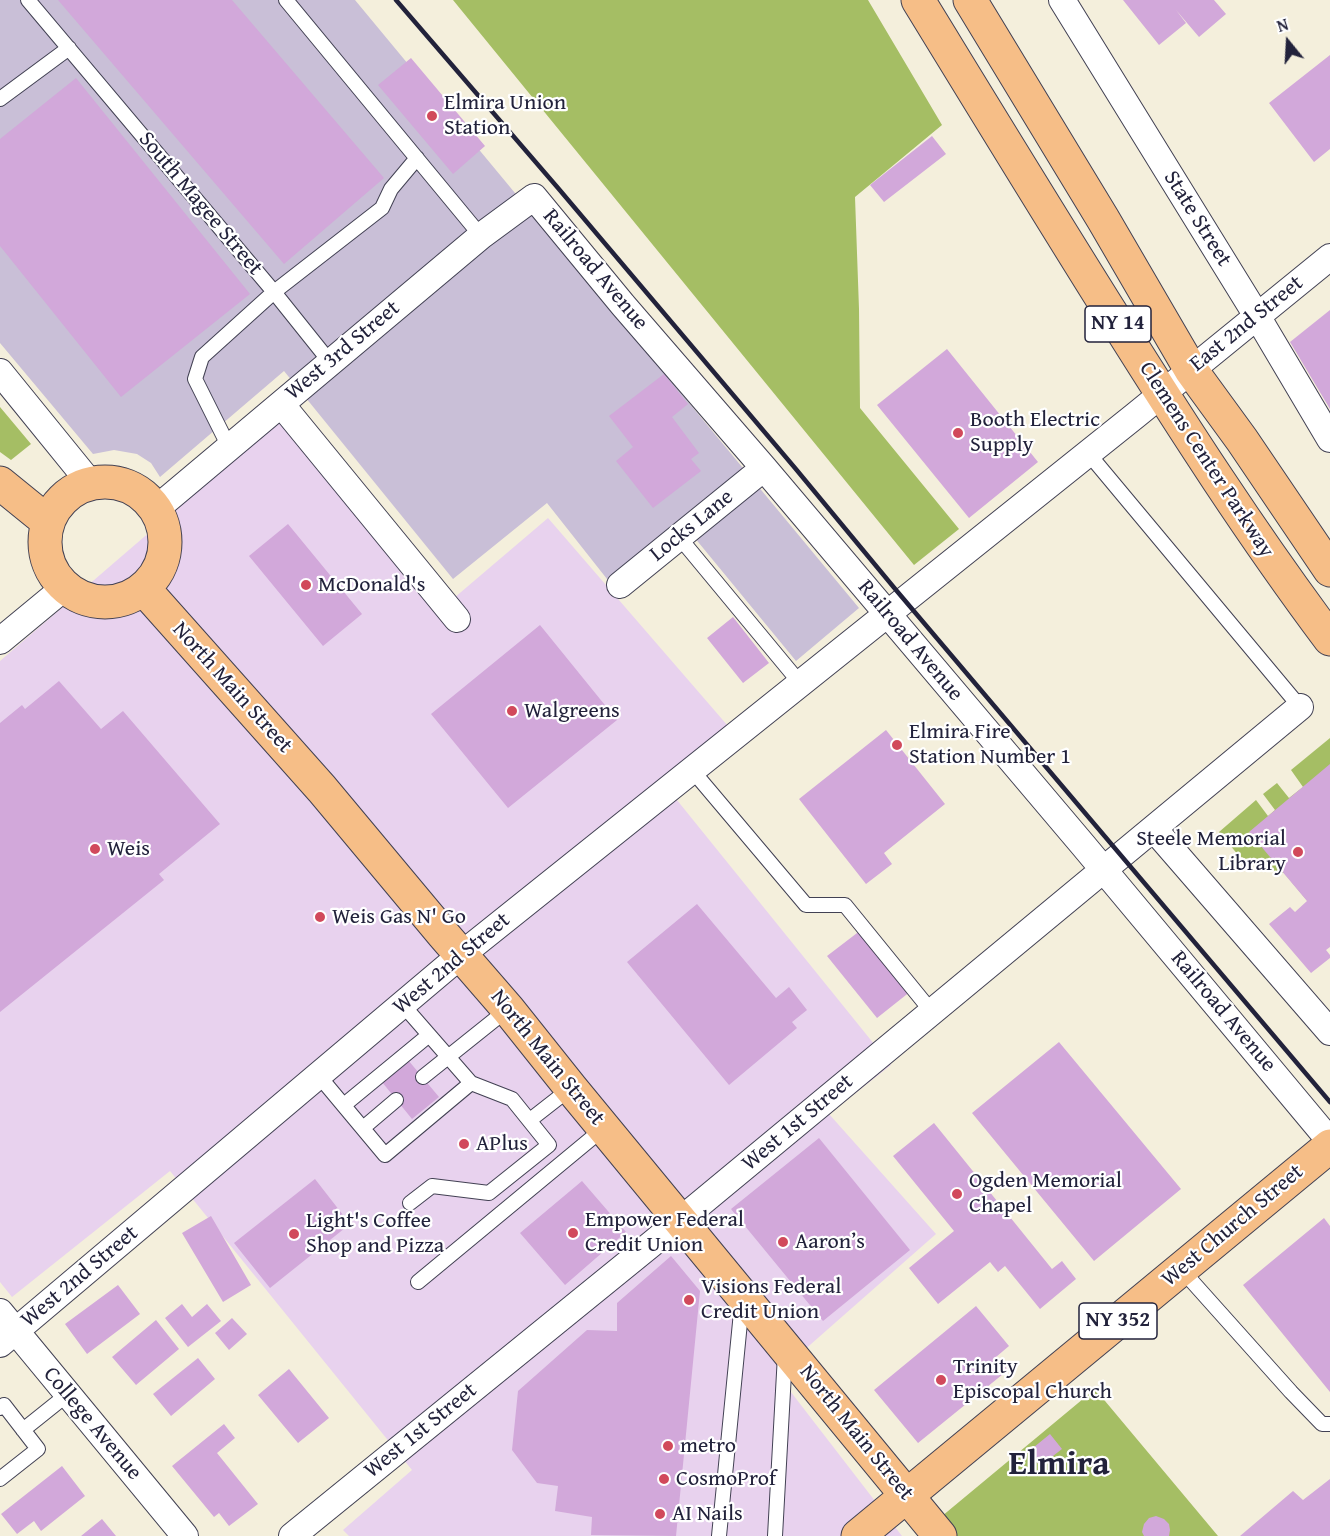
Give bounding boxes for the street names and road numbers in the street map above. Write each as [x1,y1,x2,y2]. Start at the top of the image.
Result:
street label: South Magee Street [132,127,268,281]
street label: State Street [1157,166,1237,272]
street label: Railroad Avenue [537,204,653,336]
street label: East 2nd Street [1185,270,1309,378]
street label: West 3rd Street [280,296,406,406]
road number: NY 14 [1085,306,1151,342]
street label: Clemens Center Parkway [1133,357,1279,563]
street label: Locks Lane [645,484,739,568]
street label: Railroad Avenue [852,575,968,707]
street label: North Main Street [166,617,298,759]
street label: West 2nd Street [388,907,516,1021]
street label: Railroad Avenue [1165,946,1281,1078]
street label: North Main Street [484,985,610,1131]
street label: West 1st Street [737,1069,859,1177]
street label: West Church Street [1157,1159,1309,1293]
street label: West 2nd Street [16,1220,144,1334]
road number: NY 352 [1079,1303,1157,1339]
street label: North Main Street [793,1360,919,1506]
street label: College Avenue [37,1362,147,1486]
street label: West 1st Street [359,1378,483,1484]

